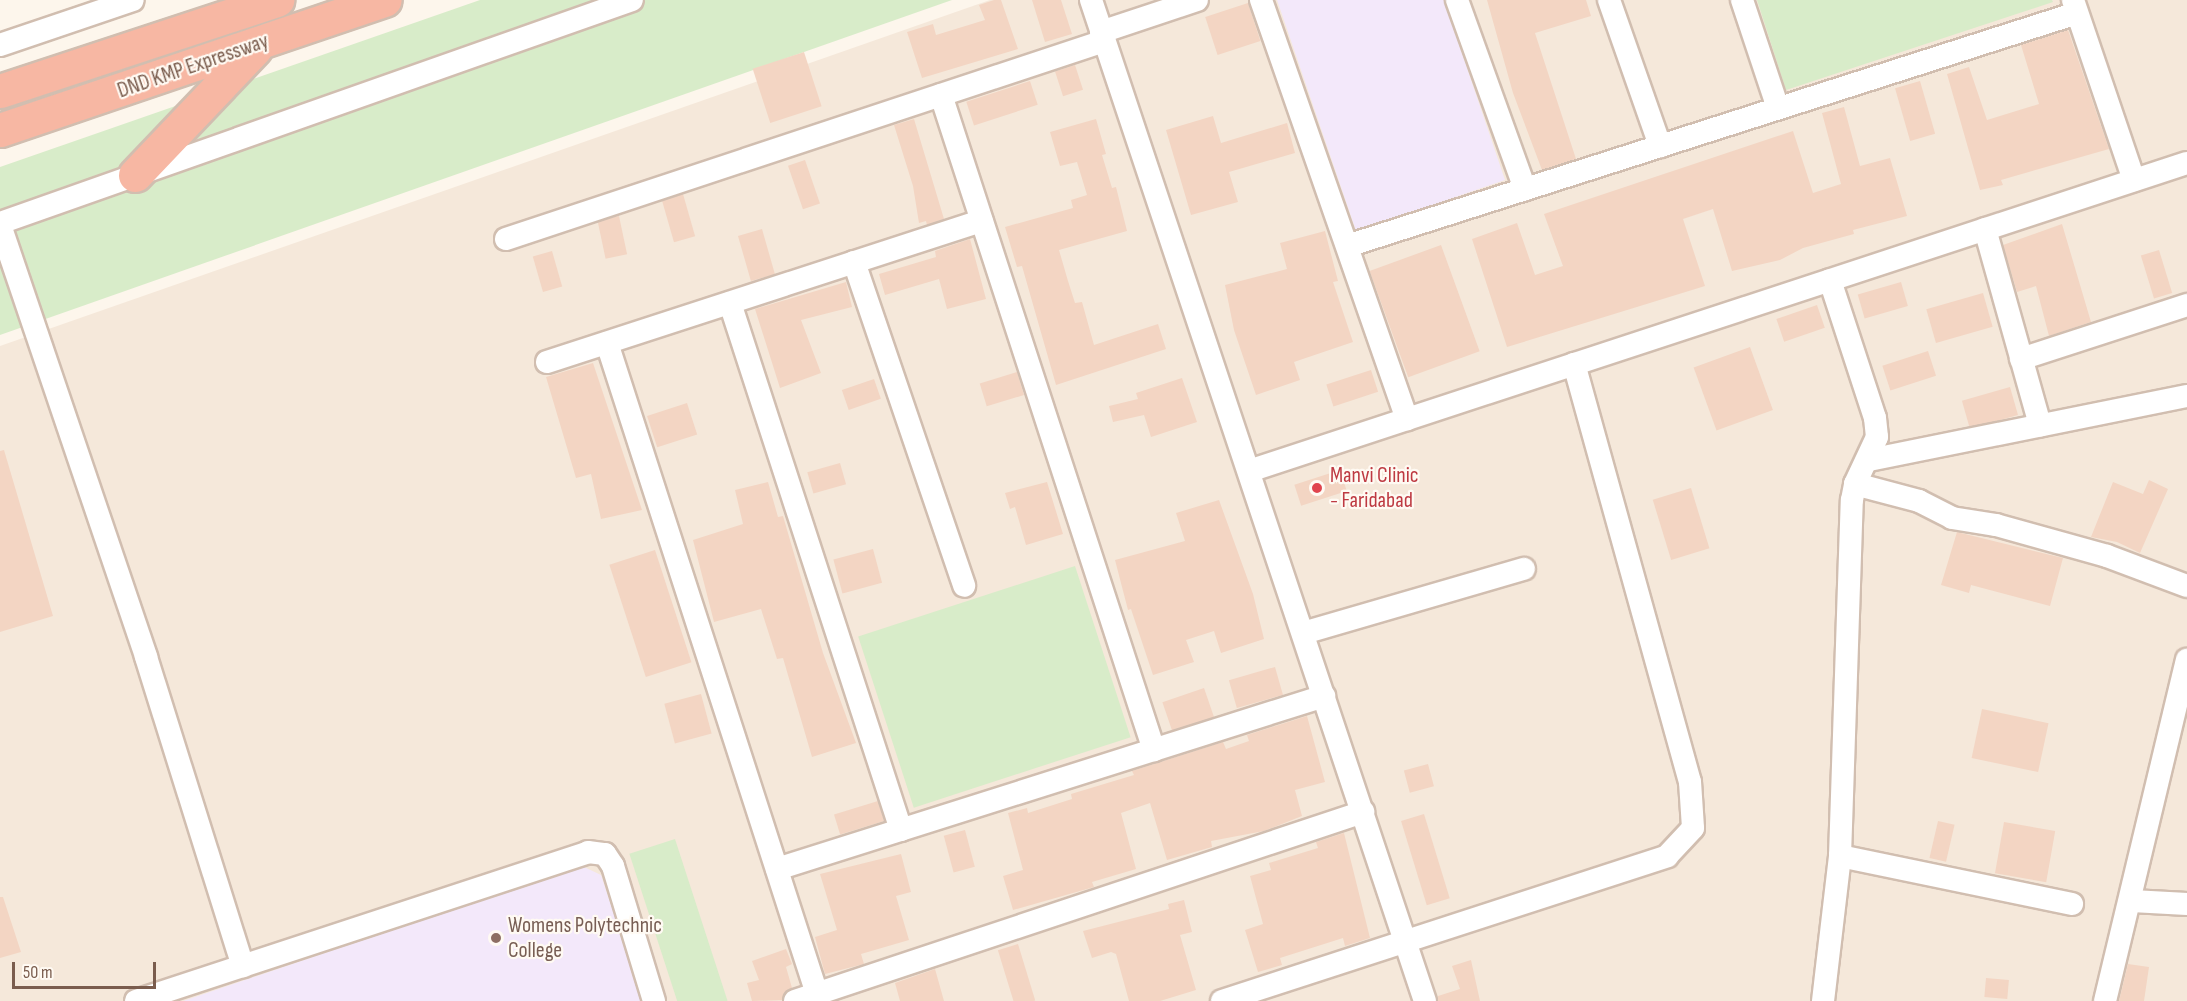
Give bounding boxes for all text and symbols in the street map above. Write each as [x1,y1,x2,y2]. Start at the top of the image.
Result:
street label: DND KMP Expressway [114,28,272,104]
place label: Manvi Clinic - Faridabad [1330,462,1419,514]
marker: Manvi Clinic - Faridabad [1308,479,1326,497]
place label: Womens Polytechnic College [508,912,662,963]
marker: Womens Polytechnic College [489,931,503,945]
scale bar [15,950,159,988]
text: 50 m [23,962,53,983]

